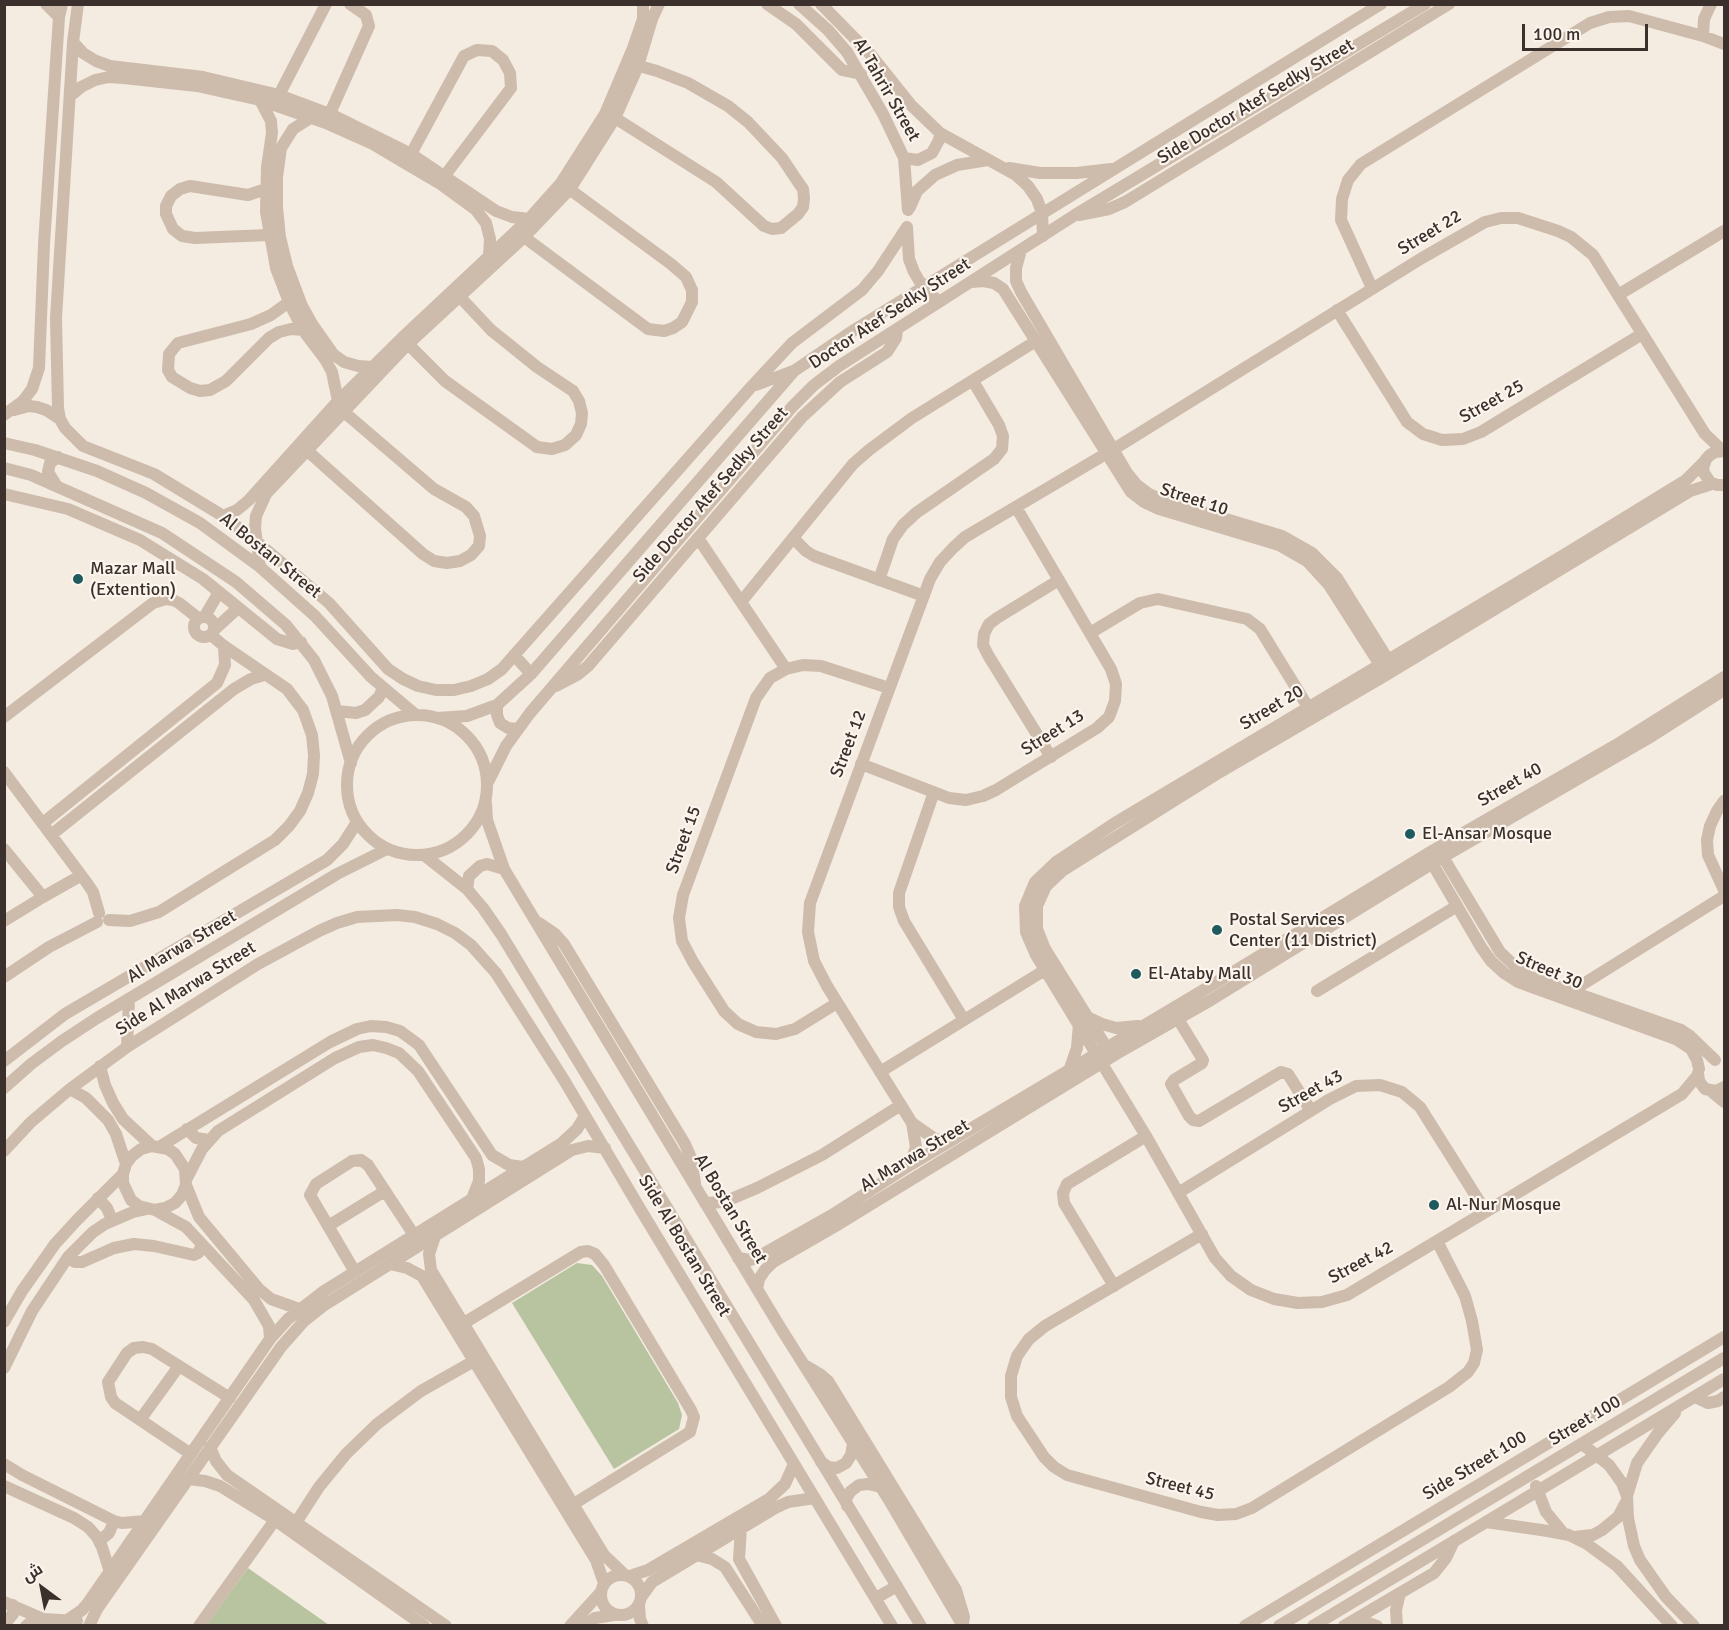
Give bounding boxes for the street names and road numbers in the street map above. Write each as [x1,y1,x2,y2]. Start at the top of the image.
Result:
street label: Al Tahrir Street [848,34,924,146]
street label: Side Doctor Atef Sedky Street [1154,35,1358,169]
street label: Street 22 [1394,206,1466,260]
street label: Doctor Atef Sedky Street [805,254,975,374]
street label: Street 25 [1456,376,1528,428]
street label: Side Doctor Atef Sedky Street [629,403,793,587]
street label: Street 10 [1157,479,1231,521]
street label: Al Bostan Street [215,508,325,604]
street label: Street 20 [1236,681,1308,735]
street label: Street 13 [1017,705,1089,761]
street label: Street 12 [826,707,872,781]
street label: Street 40 [1474,758,1546,812]
street label: Street 15 [662,803,706,877]
street label: Al Marwa Street [123,906,241,988]
street label: Side Al Marwa Street [112,937,260,1041]
street label: Street 30 [1512,947,1586,995]
street label: Street 43 [1275,1066,1347,1118]
street label: Al Marwa Street [856,1115,974,1197]
street label: Al Bostan Street [689,1150,771,1268]
street label: Side Al Bostan Street [633,1171,735,1321]
street label: Street 42 [1325,1237,1397,1289]
street label: Street 100 [1545,1391,1625,1451]
street label: Side Street 100 [1419,1427,1531,1505]
street label: Street 45 [1143,1468,1217,1506]

